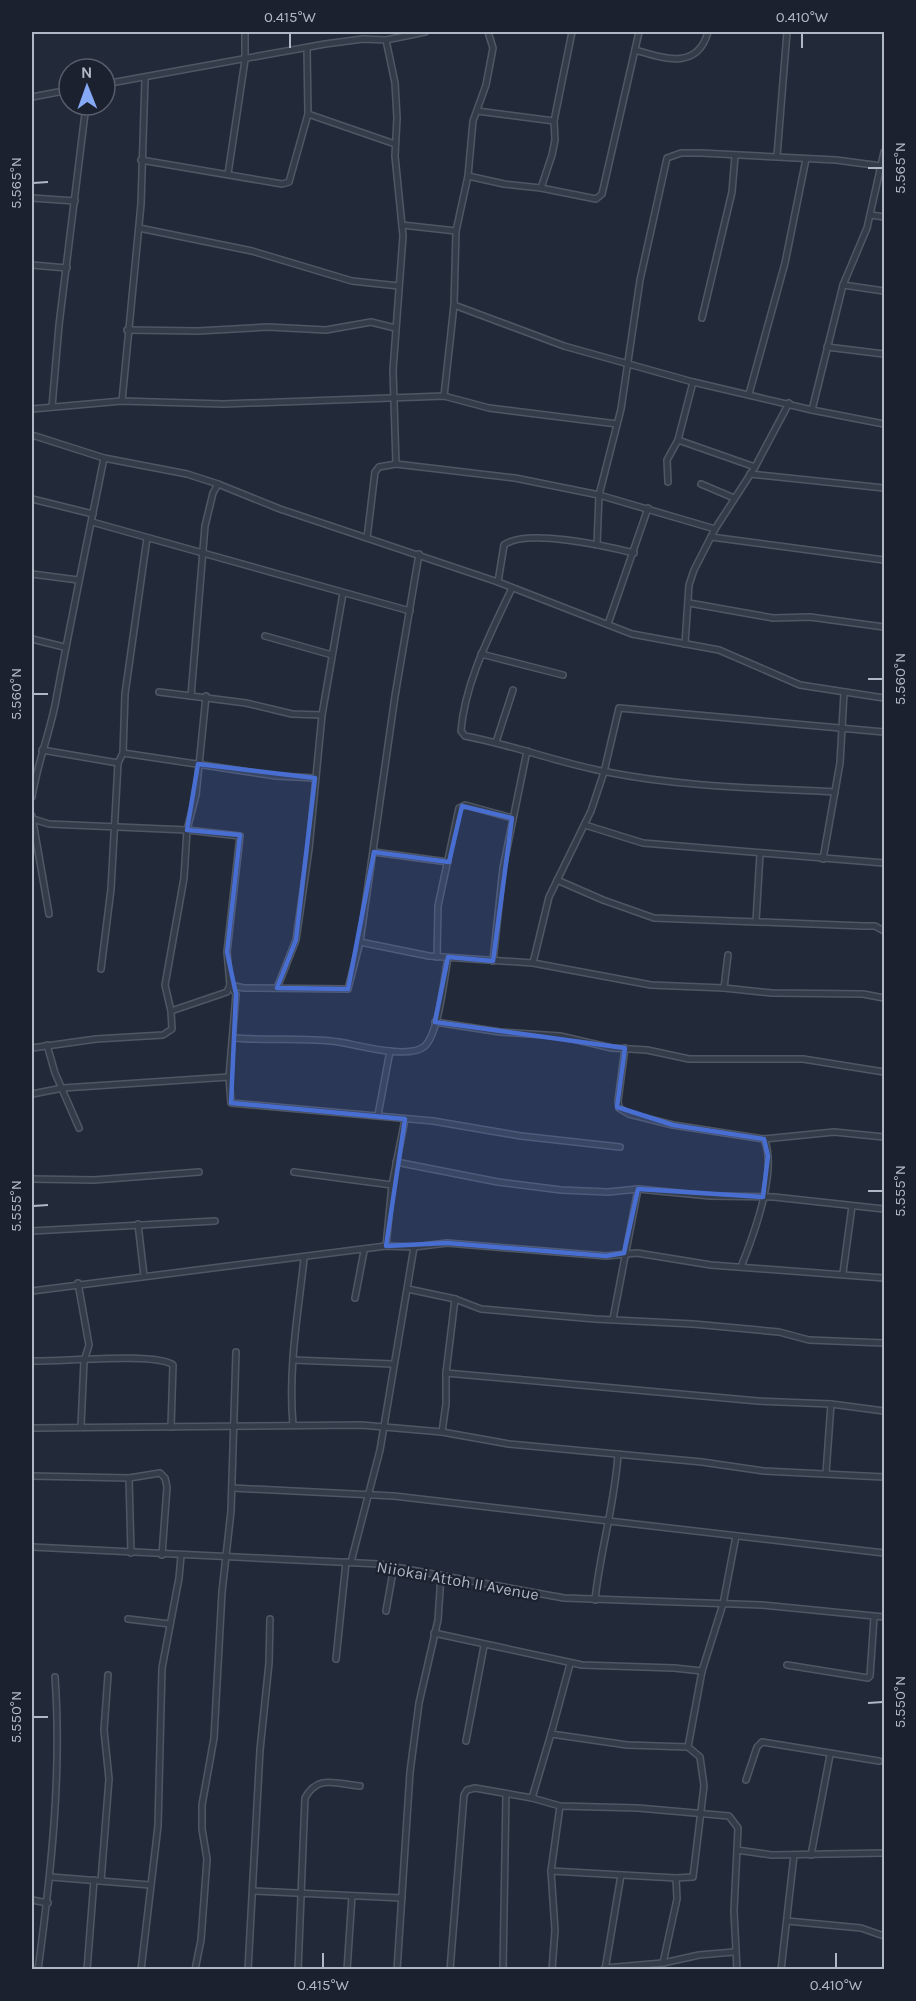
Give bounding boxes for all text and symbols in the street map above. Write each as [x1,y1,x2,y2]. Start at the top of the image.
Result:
text: 0.415°W [264,8,317,26]
text: 0.410°W [776,8,829,26]
north arrow [57,57,117,117]
text: N [81,63,93,82]
text: 5.565°N [891,142,909,194]
text: 5.565°N [7,157,25,209]
text: 5.560°N [891,653,909,705]
text: 5.560°N [7,668,25,720]
text: 5.555°N [891,1165,909,1217]
text: 5.555°N [7,1180,25,1232]
street label: Niiokai Attoh II Avenue [375,1557,541,1604]
text: 5.550°N [891,1676,909,1728]
text: 5.550°N [7,1691,25,1743]
text: 0.415°W [297,1976,350,1994]
text: 0.410°W [810,1976,863,1994]

